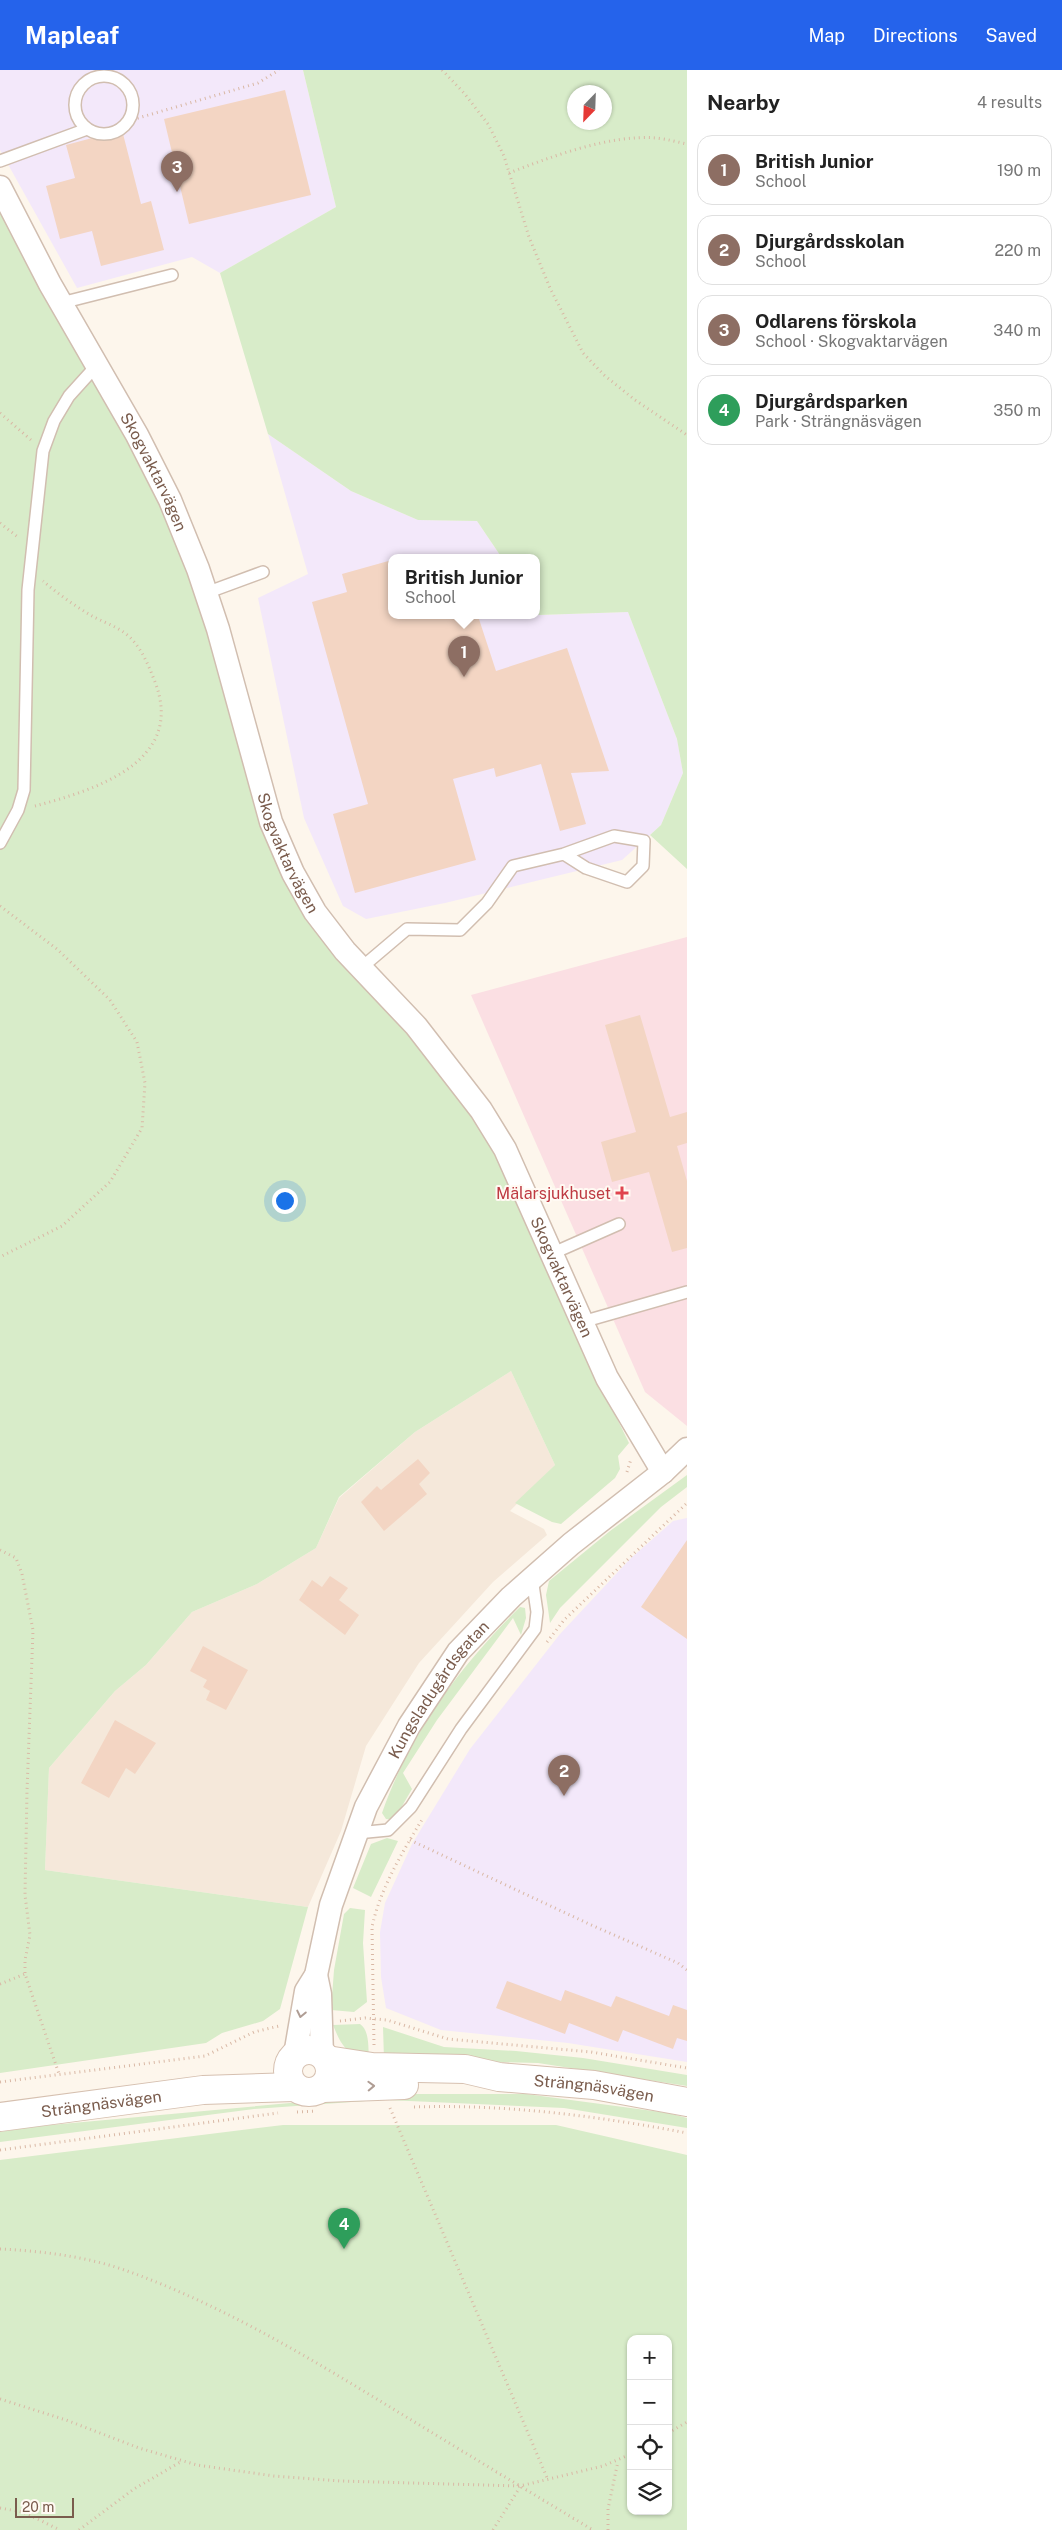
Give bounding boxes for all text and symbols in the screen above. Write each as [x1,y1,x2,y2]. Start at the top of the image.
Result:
text: Mapleaf [25,21,119,49]
text: Map [808,25,845,46]
text: Directions [873,25,958,46]
text: Saved [986,25,1037,46]
north arrow [567,85,612,130]
text: Nearby [707,90,780,115]
text: 4 results [977,93,1042,112]
text: British Junior [755,150,874,172]
pin: 3 [161,151,193,192]
text: 1 [721,161,727,180]
text: 190 m [997,161,1041,180]
text: School [755,172,806,191]
text: Djurgårdsskolan [755,230,905,252]
text: 2 [719,241,729,260]
text: 220 m [994,241,1041,260]
text: School [755,252,806,271]
text: Odlarens förskola [755,310,916,332]
text: 3 [719,321,729,340]
text: 340 m [993,321,1041,340]
text: School · Skogvaktarvägen [755,332,948,351]
text: Djurgårdsparken [755,390,908,412]
text: 4 [719,401,729,420]
text: 350 m [993,401,1041,420]
street label: Skogvaktarvägen [116,409,191,534]
text: Park · Strängnäsvägen [755,412,922,431]
popup [388,554,540,619]
text: British Junior [405,566,523,588]
text: School [405,588,456,607]
pin: 1 [448,636,480,677]
street label: Skogvaktarvägen [253,790,323,917]
place label: Mälarsjukhuset [496,1184,611,1203]
marker: Mälarsjukhuset [615,1186,629,1200]
your location [272,1188,298,1214]
street label: Skogvaktarvägen [526,1214,597,1340]
street label: Kungsladugårdsgatan [385,1617,493,1762]
pin: 2 [548,1755,580,1796]
one-way arrow [297,2009,307,2018]
street label: Strängnäsvägen [533,2071,656,2106]
one-way arrow [368,2081,376,2091]
street label: Strängnäsvägen [40,2087,163,2121]
pin: 4 [328,2208,360,2249]
map controls [627,2335,672,2515]
button: + [627,2335,672,2380]
button: − [627,2380,672,2425]
button: locate [627,2425,672,2470]
button: layers [627,2470,672,2515]
scale bar [15,2495,74,2518]
text: 20 m [22,2499,54,2515]

